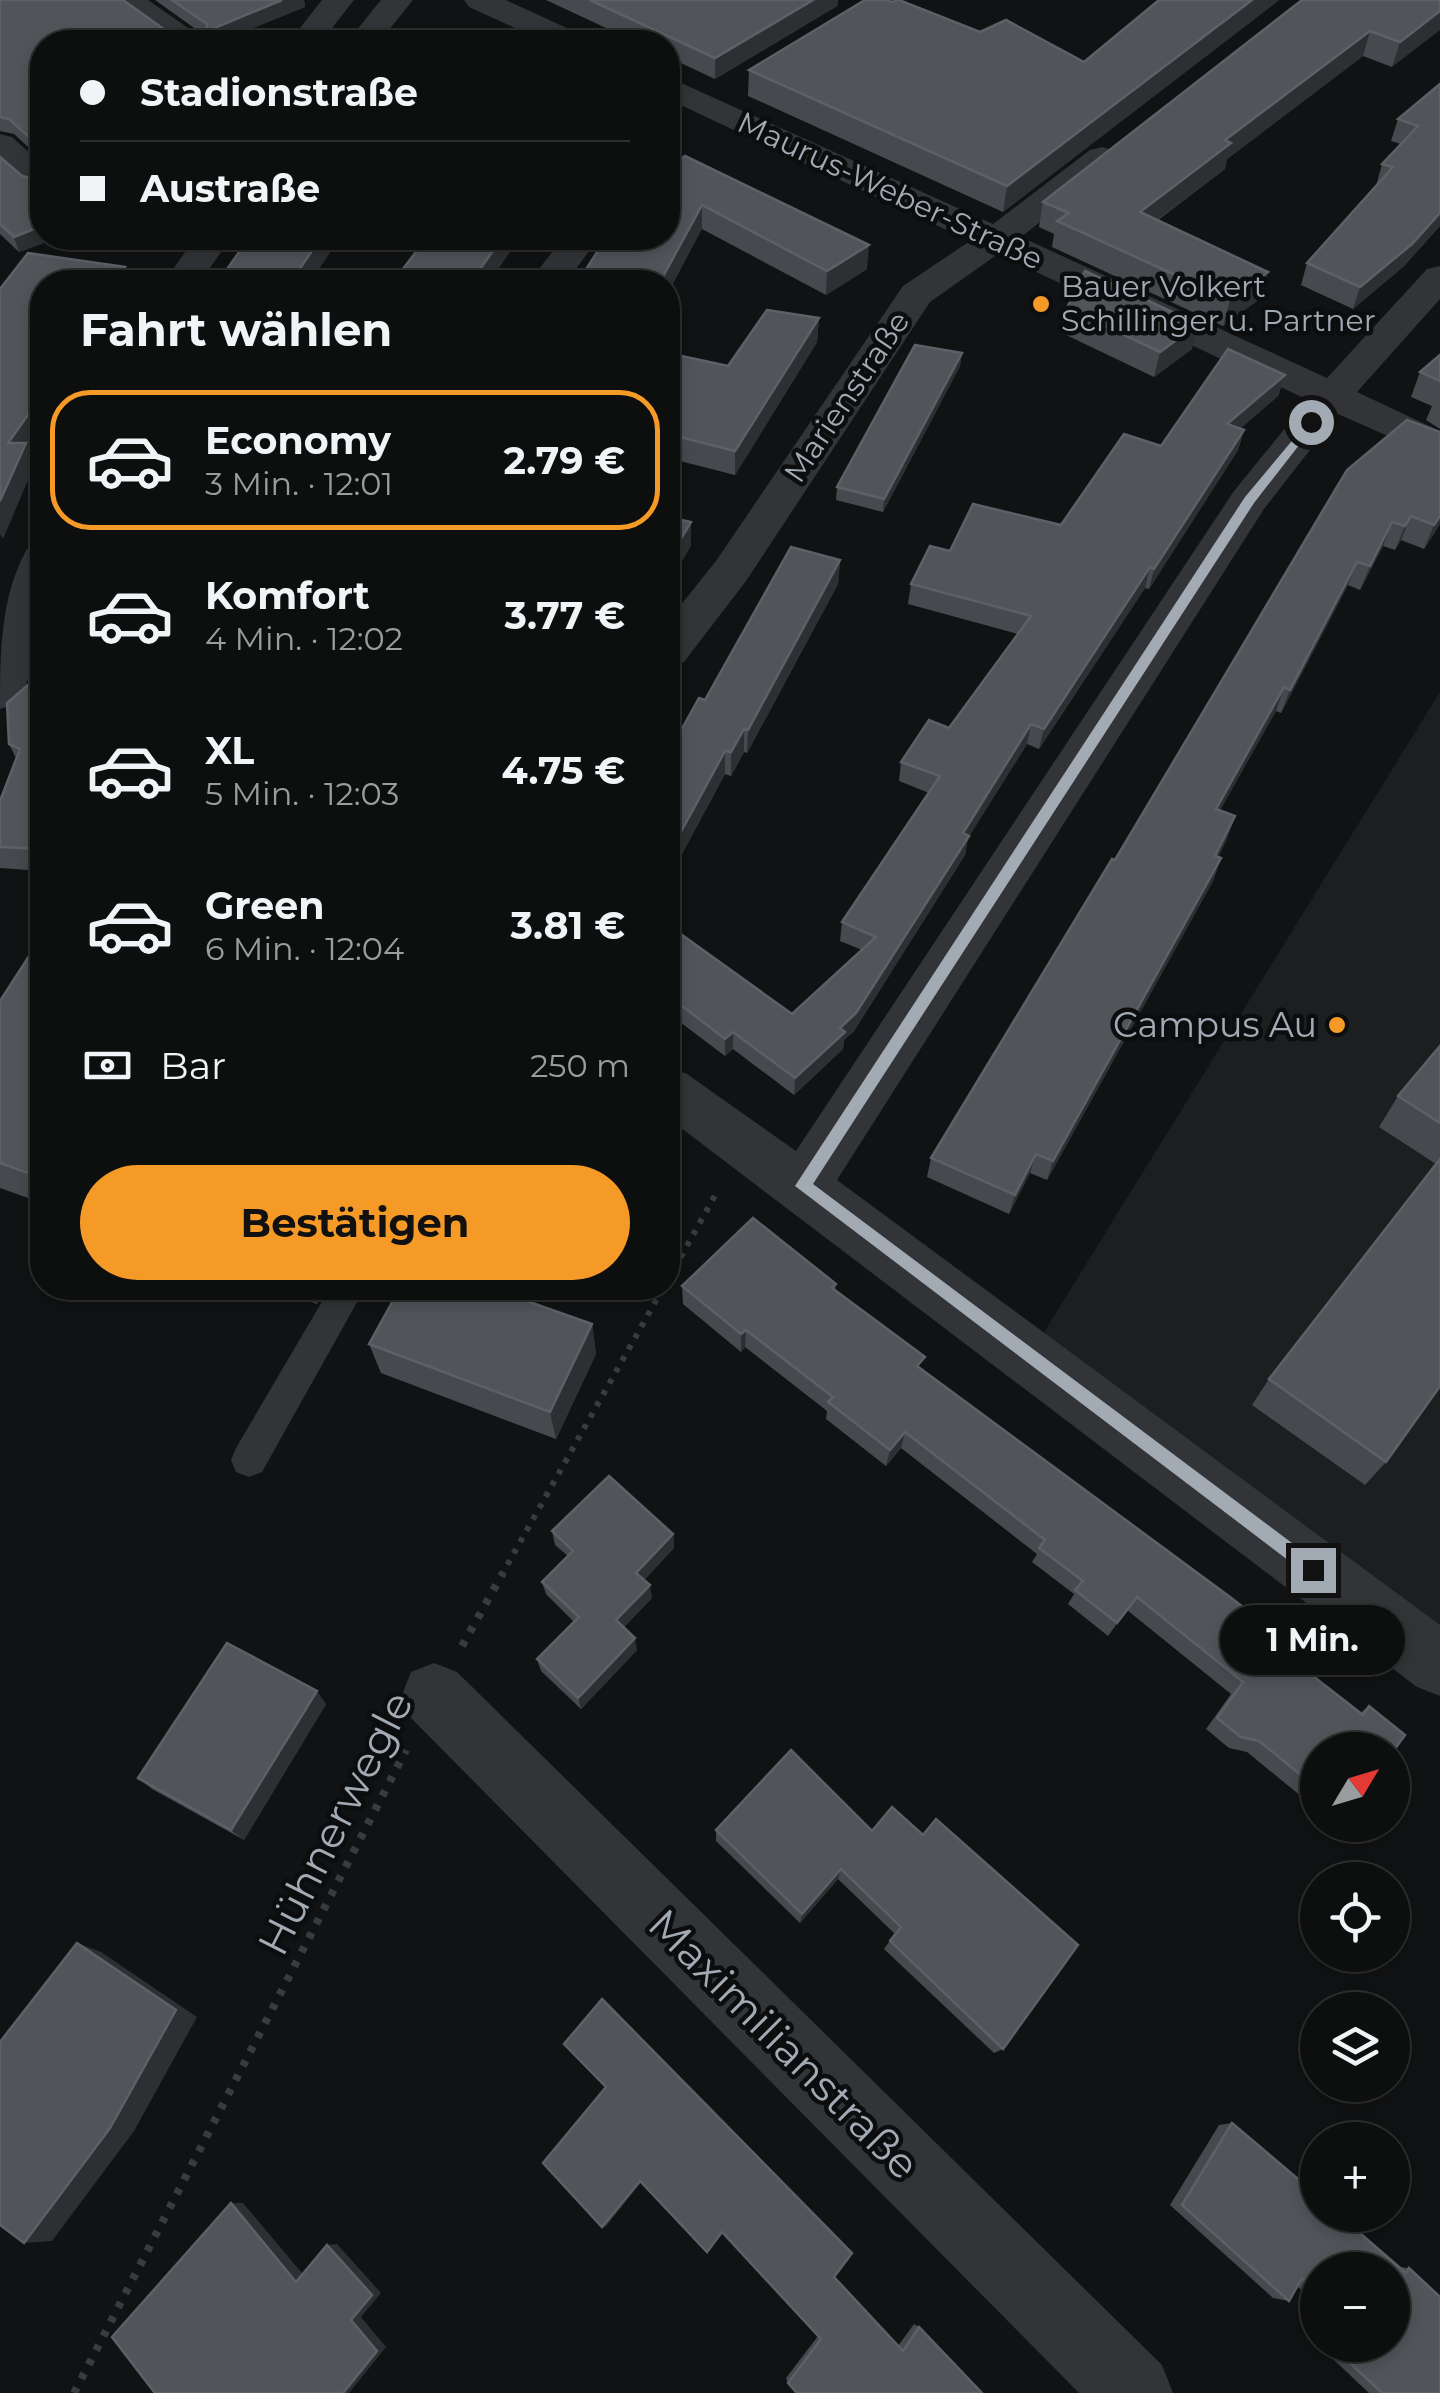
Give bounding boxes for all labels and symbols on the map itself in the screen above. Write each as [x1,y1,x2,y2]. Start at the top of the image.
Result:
street label: Maurus-Weber-Straße [732,104,1049,278]
place label: Bauer Volkert Schillinger u. Partner [1061,268,1376,339]
marker: Bauer Volkert Schillinger u. Partner [1030,293,1052,315]
street label: Marienstraße [776,304,917,489]
route start [1289,400,1334,445]
place label: Campus Au [1113,1003,1317,1046]
marker: Campus Au [1326,1014,1348,1036]
route end [1291,1548,1336,1593]
callout: 1 Min. [1220,1605,1406,1675]
street label: Hühnerwegle [246,1682,424,1964]
north arrow [1300,1732,1410,1842]
street label: Maximilianstraße [638,1898,930,2190]

